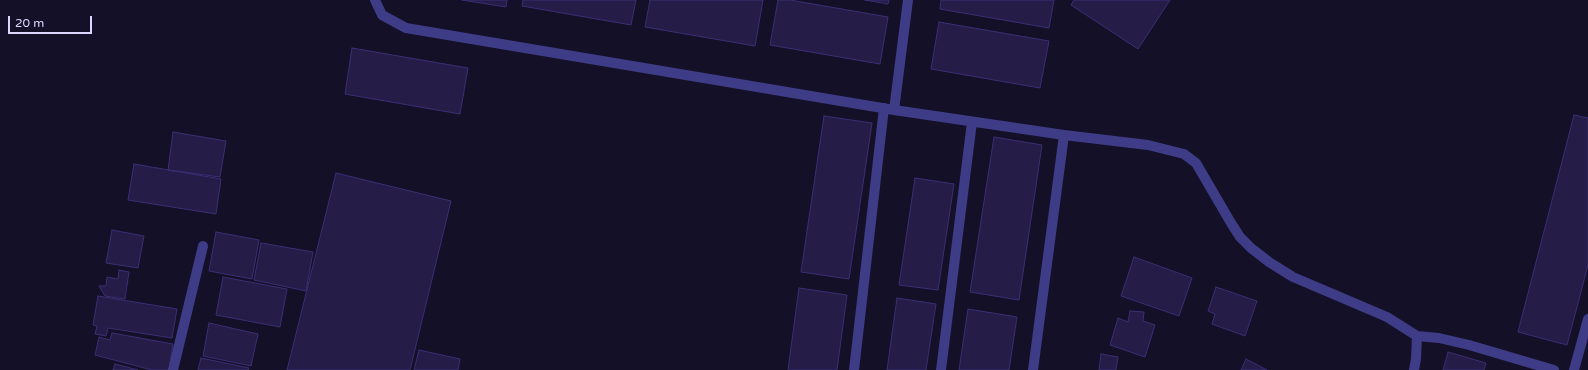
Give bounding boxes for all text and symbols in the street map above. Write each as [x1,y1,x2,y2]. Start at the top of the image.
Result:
scale bar [10,8,94,34]
text: 20 m [15,16,44,30]

